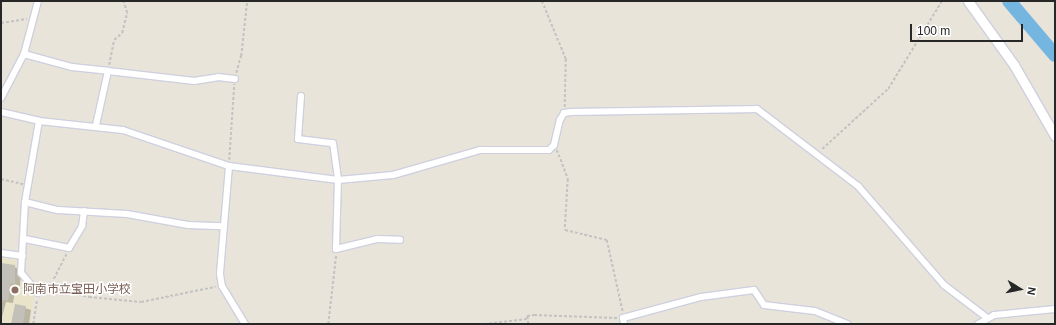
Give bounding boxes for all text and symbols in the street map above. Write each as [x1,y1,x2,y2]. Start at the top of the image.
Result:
scale bar [912,16,1025,42]
text: 100 m [917,24,950,38]
north arrow [1000,269,1040,309]
place label: 阿南市立宝田小学校 [23,283,131,297]
marker: 阿南市立宝田小学校 [10,285,20,295]
text: N [1025,286,1038,296]

